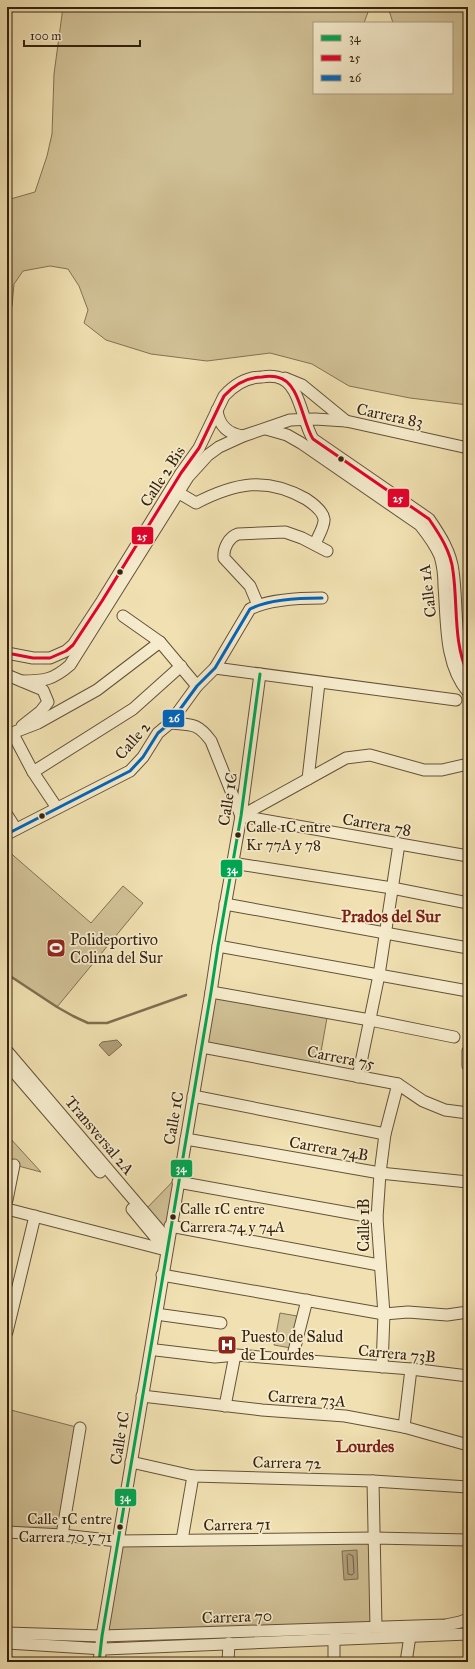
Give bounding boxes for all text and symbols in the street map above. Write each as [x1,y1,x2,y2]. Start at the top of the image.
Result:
scale bar [24,22,140,48]
legend [313,22,453,94]
text: 100 m [30,29,61,43]
text: 34 [349,31,361,45]
text: 25 [349,51,361,65]
text: 26 [349,71,362,85]
street label: Carrera 83 [355,399,425,432]
street label: Calle 2 Bis [136,442,189,510]
unlabelled marker [336,454,346,464]
line badge: 25 [387,488,410,508]
text: 25 [393,492,404,505]
line badge: 25 [131,526,154,545]
text: 25 [137,530,148,543]
street label: Calle 1A [415,563,440,619]
unlabelled marker [115,567,125,577]
line badge: 26 [162,709,185,728]
text: 26 [168,712,181,725]
street label: Calle 2 [111,717,154,763]
street label: Calle 1C [214,771,241,827]
street label: Carrera 78 [341,809,413,840]
unlabelled marker [37,811,47,821]
place label: Calle 1C entre Kr 77A y 78 [246,818,331,854]
marker: Calle 1C entre Kr 77A y 78 [233,830,243,840]
line badge: 34 [220,859,243,878]
text: 34 [227,863,238,877]
district label: Prados del Sur [341,906,441,927]
place label: Polideportivo Colina del Sur [70,930,163,967]
sports icon: Polideportivo Colina del Sur [45,937,67,959]
street label: Carrera 75 [306,1042,377,1073]
street label: Calle 1C [159,1090,188,1146]
street label: Transversal 2A [61,1092,138,1179]
street label: Carrera 74B [288,1132,370,1165]
line badge: 34 [170,1159,193,1178]
text: 34 [176,1162,187,1176]
street label: Calle 1B [354,1198,373,1252]
place label: Calle 1C entre Carrera 74 y 74A [180,1200,285,1236]
marker: Calle 1C entre Carrera 74 y 74A [168,1212,178,1222]
place label: Puesto de Salud de Lourdes [241,1327,343,1364]
hospital icon: Puesto de Salud de Lourdes [216,1334,238,1356]
street label: Carrera 73B [357,1341,437,1366]
street label: Carrera 73A [267,1386,347,1411]
street label: Calle 1C [106,1410,133,1466]
district label: Lourdes [336,1436,394,1457]
street label: Carrera 72 [252,1452,322,1473]
line badge: 34 [114,1488,137,1507]
text: 34 [120,1491,131,1505]
place label: Calle 1C entre Carrera 70 y 71 [19,1510,112,1546]
street label: Carrera 71 [203,1514,271,1535]
marker: Calle 1C entre Carrera 70 y 71 [115,1522,125,1532]
street label: Carrera 70 [202,1606,272,1627]

